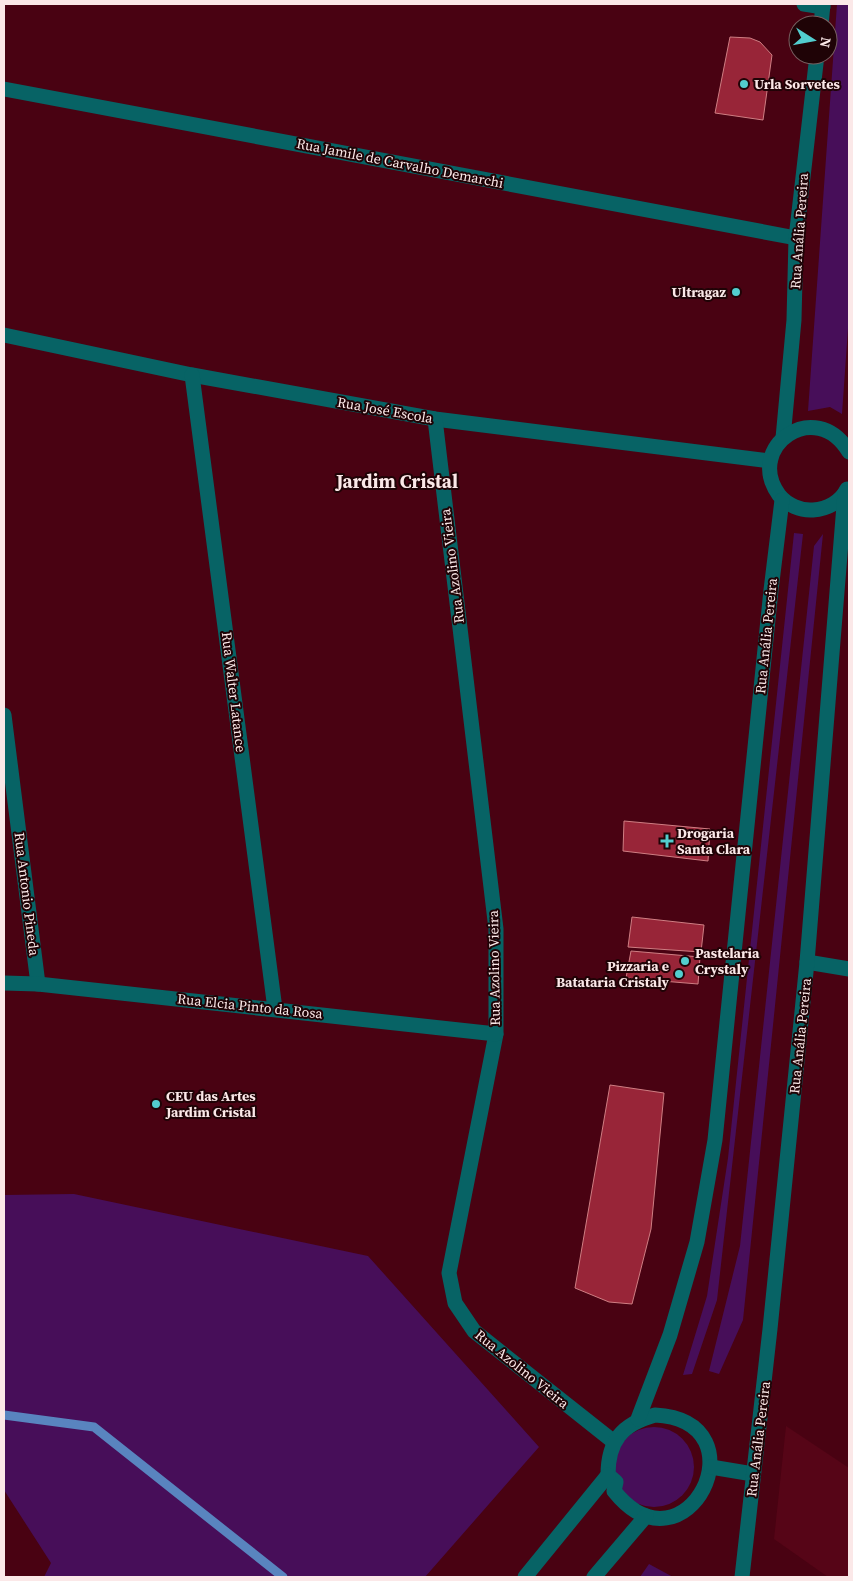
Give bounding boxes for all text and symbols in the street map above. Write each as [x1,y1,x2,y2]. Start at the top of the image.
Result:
north arrow [788,15,838,65]
text: N [815,36,837,49]
place label: Urla Sorvetes [754,74,841,94]
marker: Urla Sorvetes [738,78,750,90]
street label: Rua Jamile de Carvalho Demarchi [295,133,505,193]
street label: Rua Anália Pereira [785,171,813,290]
place label: Ultragaz [671,282,726,302]
marker: Ultragaz [730,286,742,298]
street label: Rua José Escola [336,392,435,428]
district label: Jardim Cristal [335,468,458,494]
street label: Rua Azolino Vieira [435,507,469,625]
street label: Rua Anália Pereira [750,576,782,695]
street label: Rua Walter Latance [217,631,251,753]
place label: Drogaria Santa Clara [677,823,751,859]
street label: Rua Antonio Pineda [10,831,45,958]
marker: Drogaria Santa Clara [661,835,673,847]
street label: Rua Azolino Vieira [483,909,505,1026]
place label: Pastelaria Crystaly [695,943,760,979]
marker: Pastelaria Crystaly [679,955,691,967]
place label: Pizzaria e Batataria Cristaly [556,956,670,992]
marker: Pizzaria e Batataria Cristaly [673,968,685,980]
street label: Rua Anália Pereira [784,976,816,1095]
street label: Rua Elcia Pinto da Rosa [176,988,325,1024]
place label: CEU das Artes Jardim Cristal [165,1086,257,1122]
marker: CEU das Artes Jardim Cristal [150,1098,162,1110]
street label: Rua Azolino Vieira [471,1325,574,1414]
street label: Rua Anália Pereira [741,1379,775,1498]

